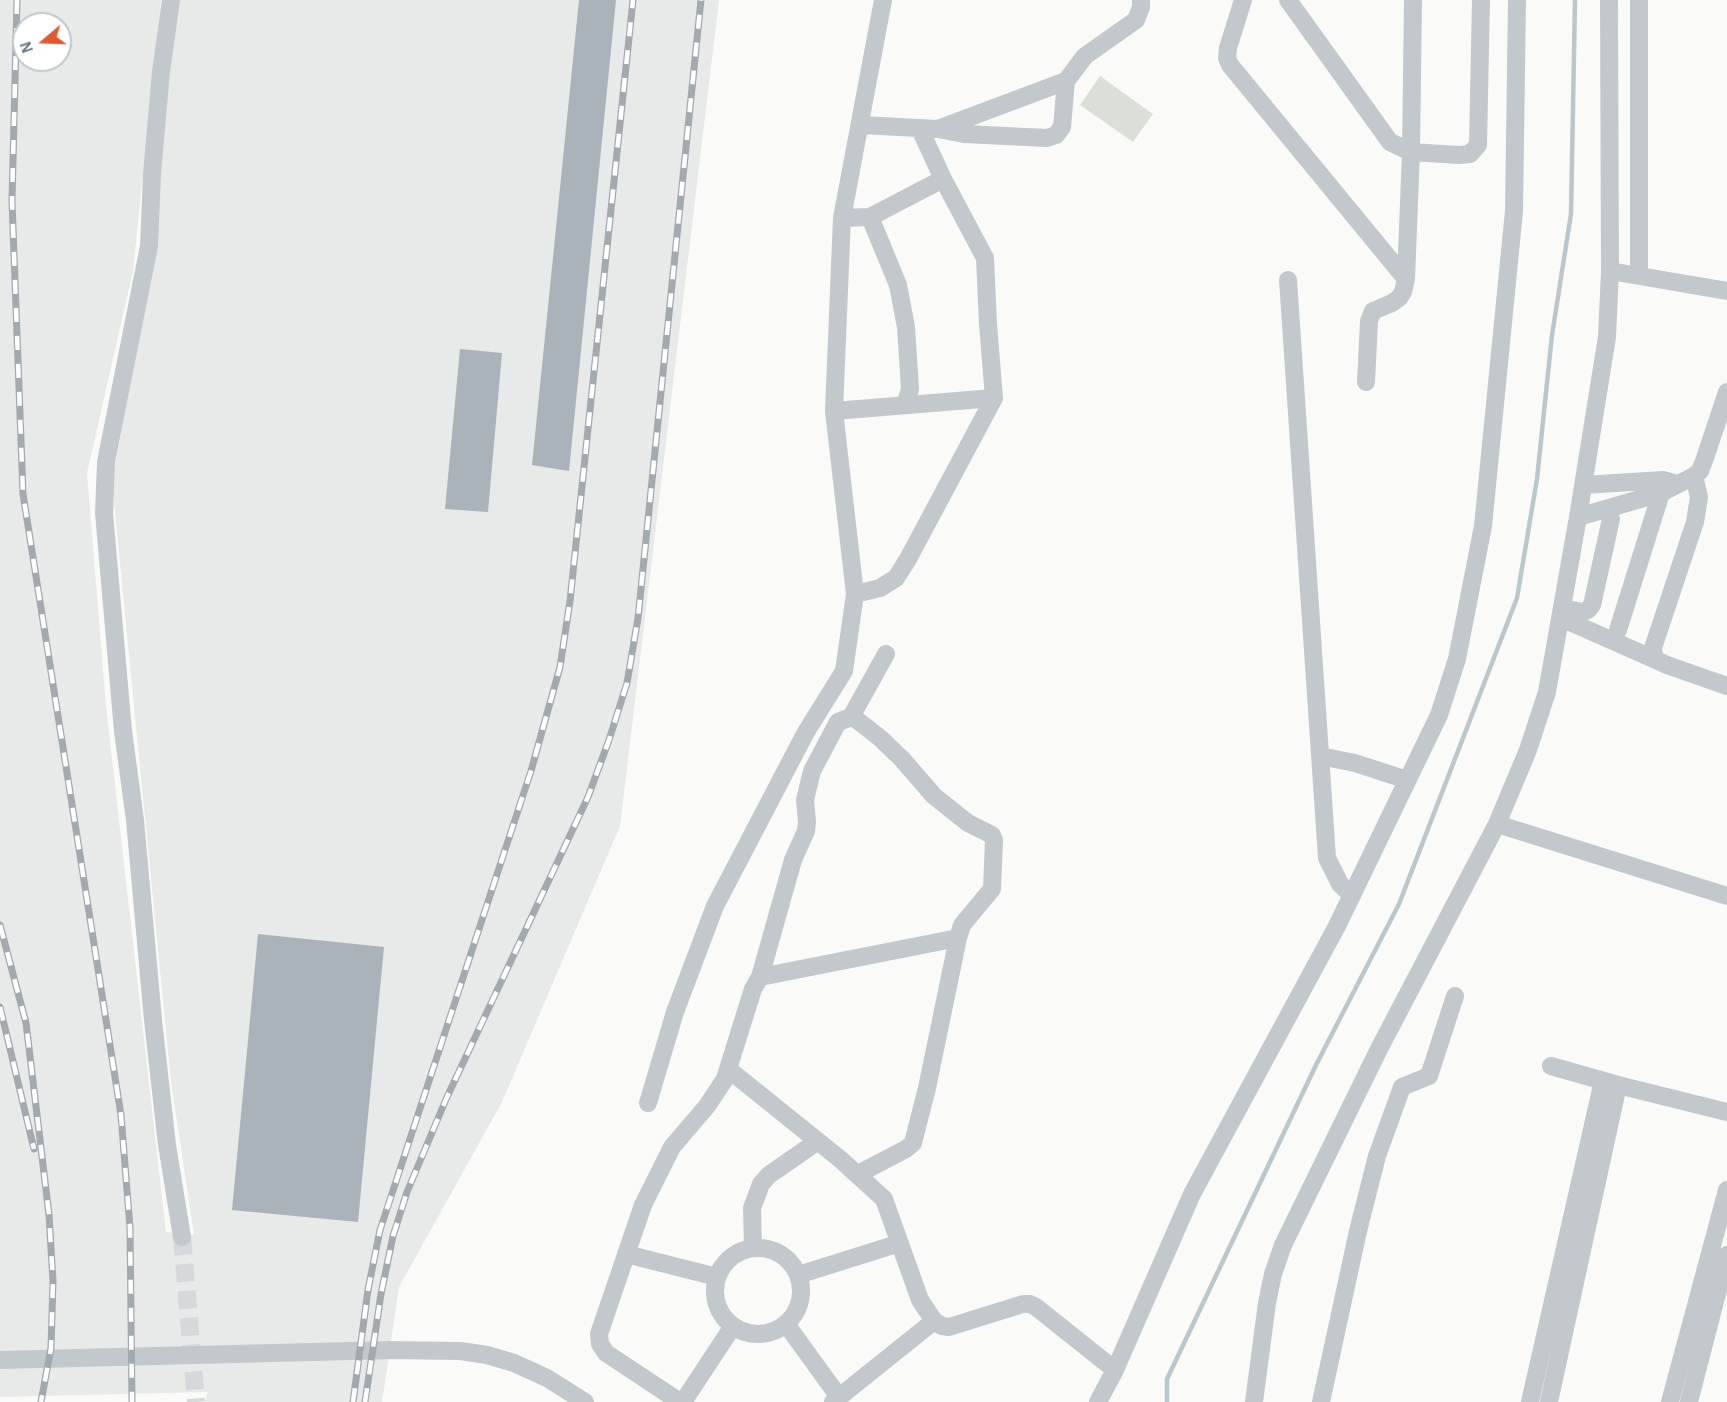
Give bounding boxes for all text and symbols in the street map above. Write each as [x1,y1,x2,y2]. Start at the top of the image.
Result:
north arrow [12,12,72,72]
text: N [17,39,36,55]

